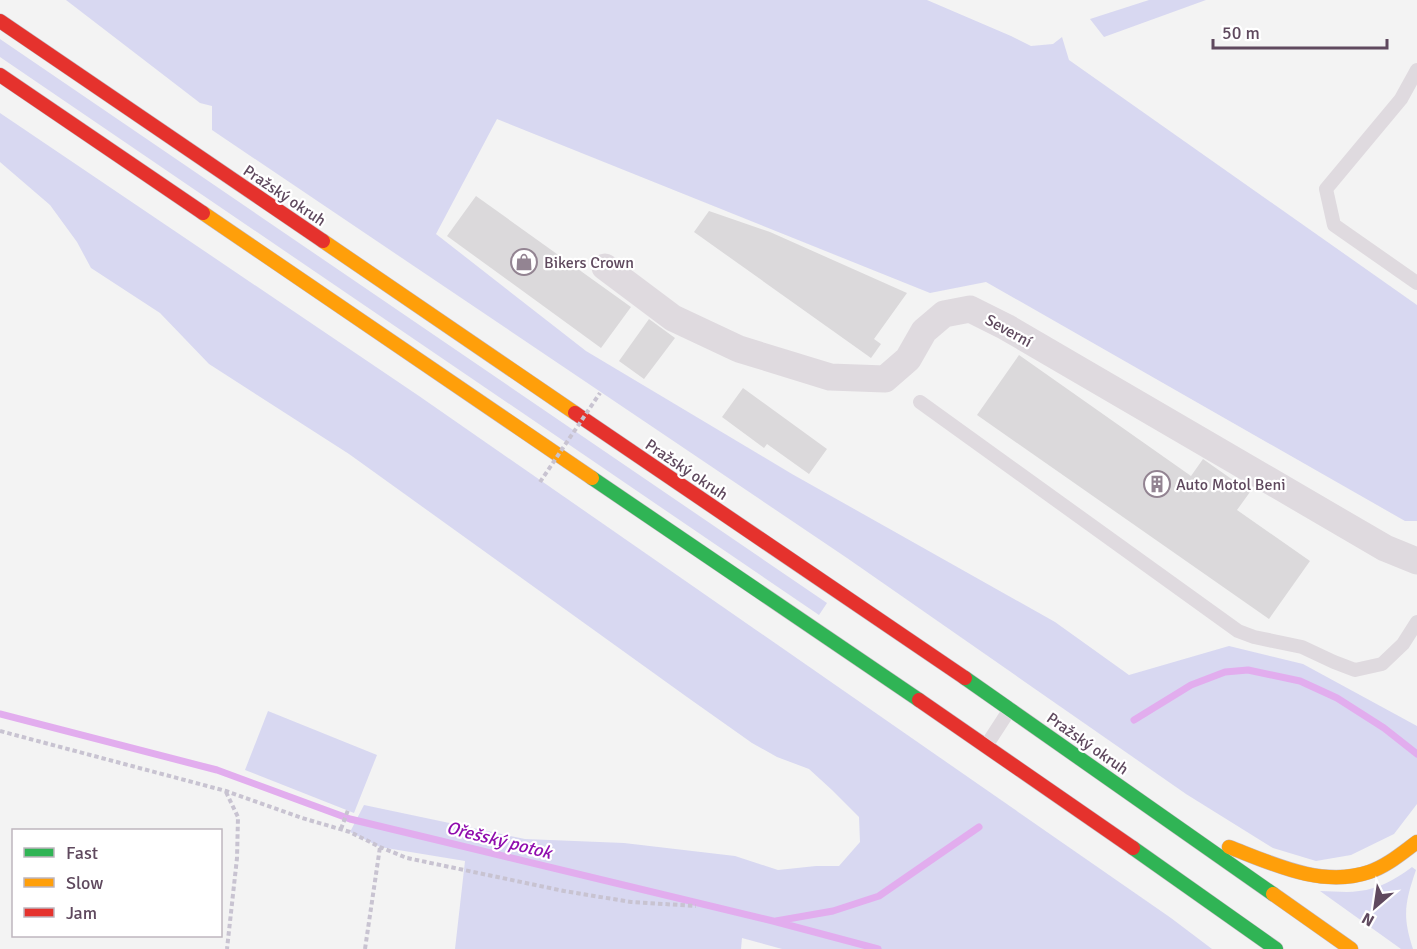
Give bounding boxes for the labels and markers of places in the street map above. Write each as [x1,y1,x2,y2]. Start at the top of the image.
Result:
shop icon: Bikers Crown [509,247,539,277]
place label: Bikers Crown [544,253,634,273]
building icon: Auto Motol Beni [1142,469,1172,499]
place label: Auto Motol Beni [1176,475,1286,495]

